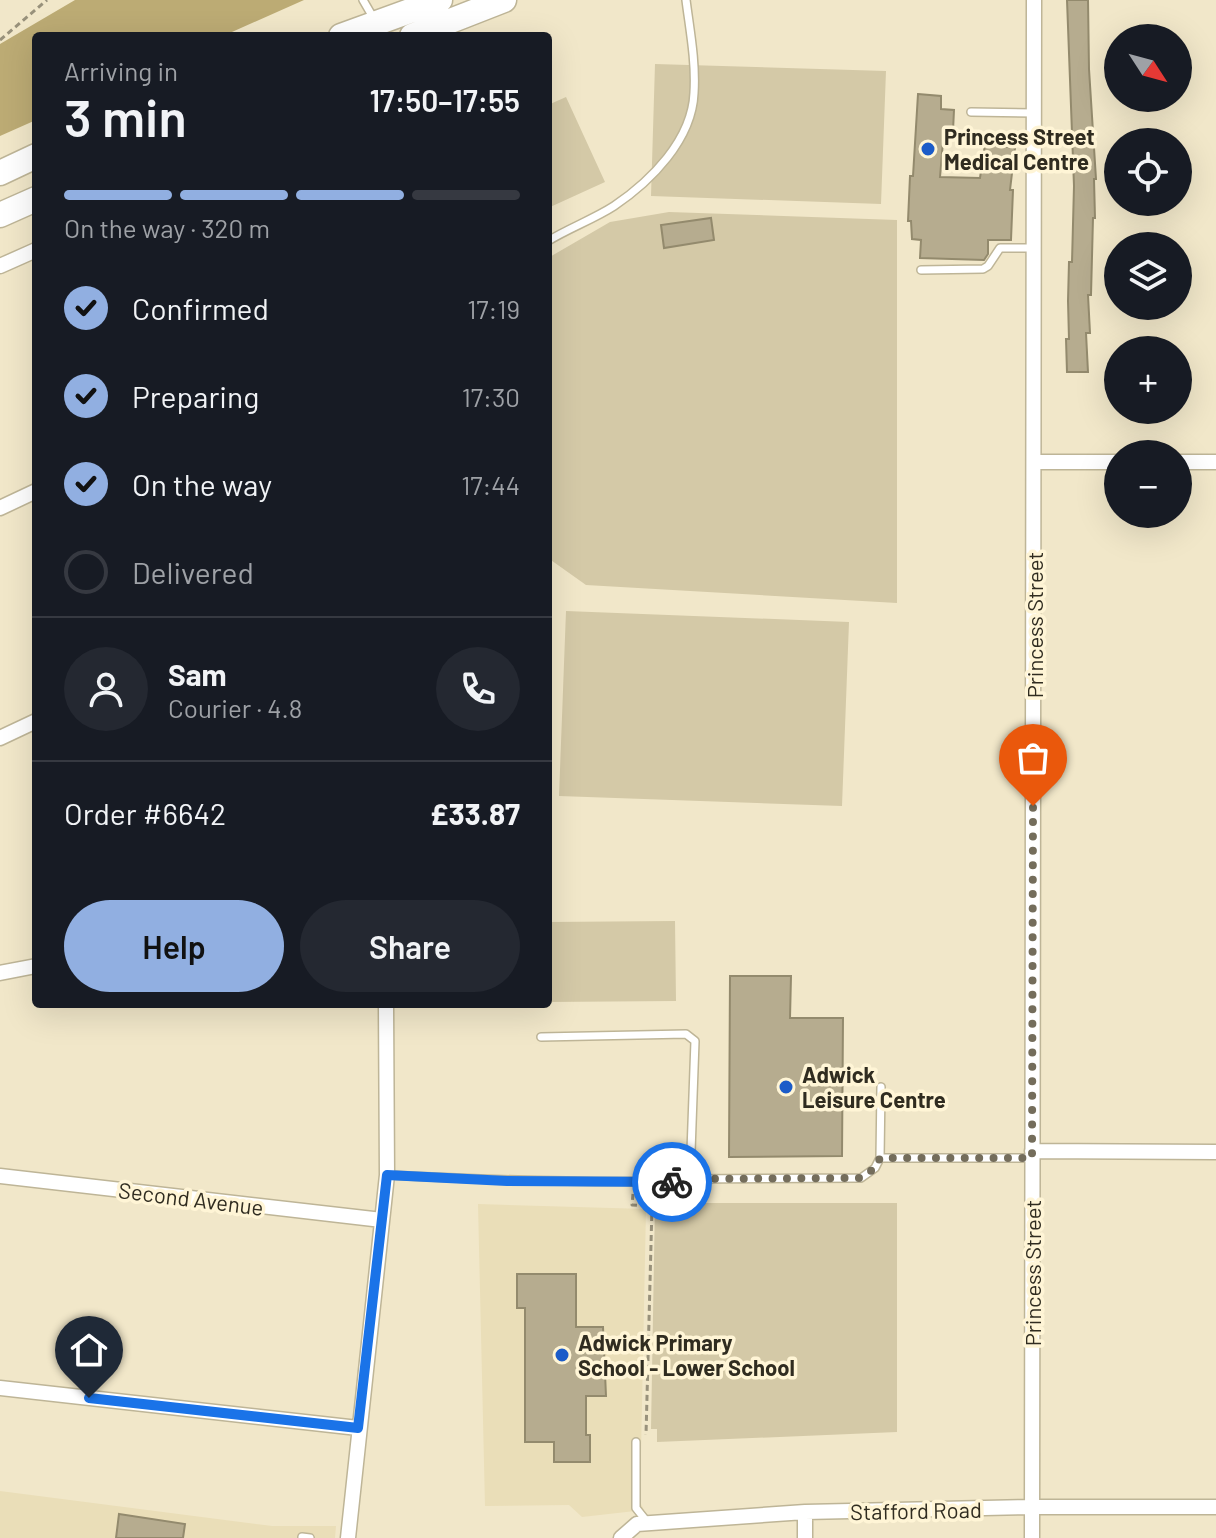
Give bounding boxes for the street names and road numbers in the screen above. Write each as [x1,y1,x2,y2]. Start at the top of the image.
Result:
street label: Princess Street [1021,552,1047,698]
street label: Second Avenue [117,1176,265,1220]
street label: Princess Street [1019,1200,1045,1346]
street label: Stafford Road [850,1496,982,1524]

